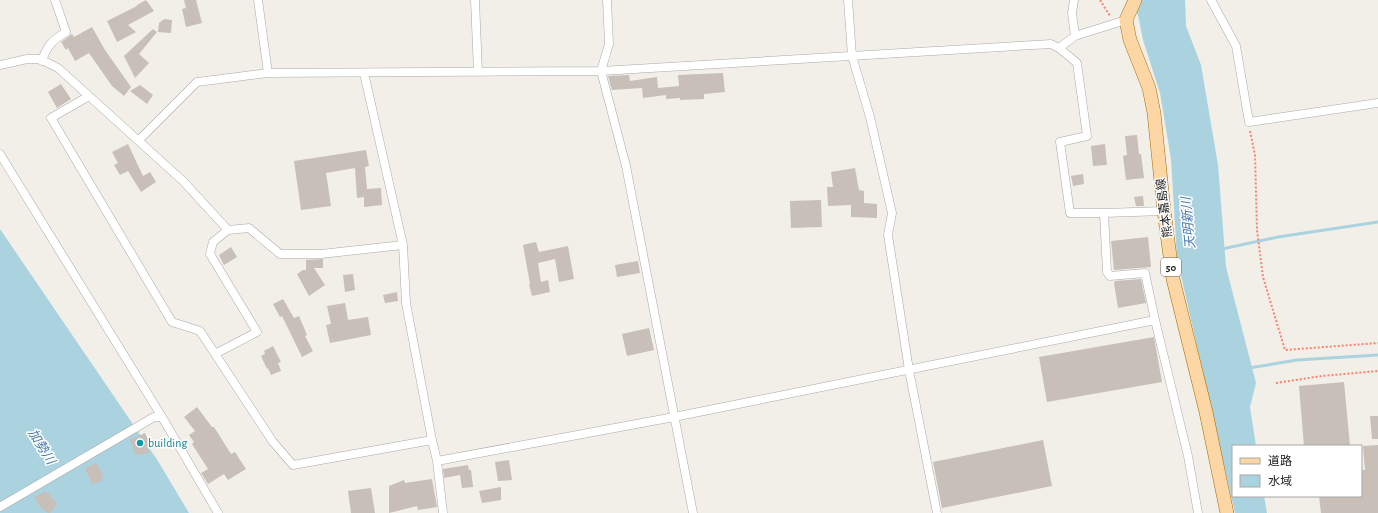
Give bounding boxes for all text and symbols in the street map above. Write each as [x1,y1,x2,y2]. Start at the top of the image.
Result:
street label: 熊本嘉島線 [1153,177,1174,239]
water label: 天明新川 [1179,195,1198,250]
road number: 50 [1161,258,1181,276]
water label: 加勢川 [25,426,59,469]
place label: building [148,437,187,449]
marker: building [135,438,145,448]
legend [1232,445,1362,497]
text: 道路 [1268,454,1292,467]
text: 水域 [1268,475,1292,487]

